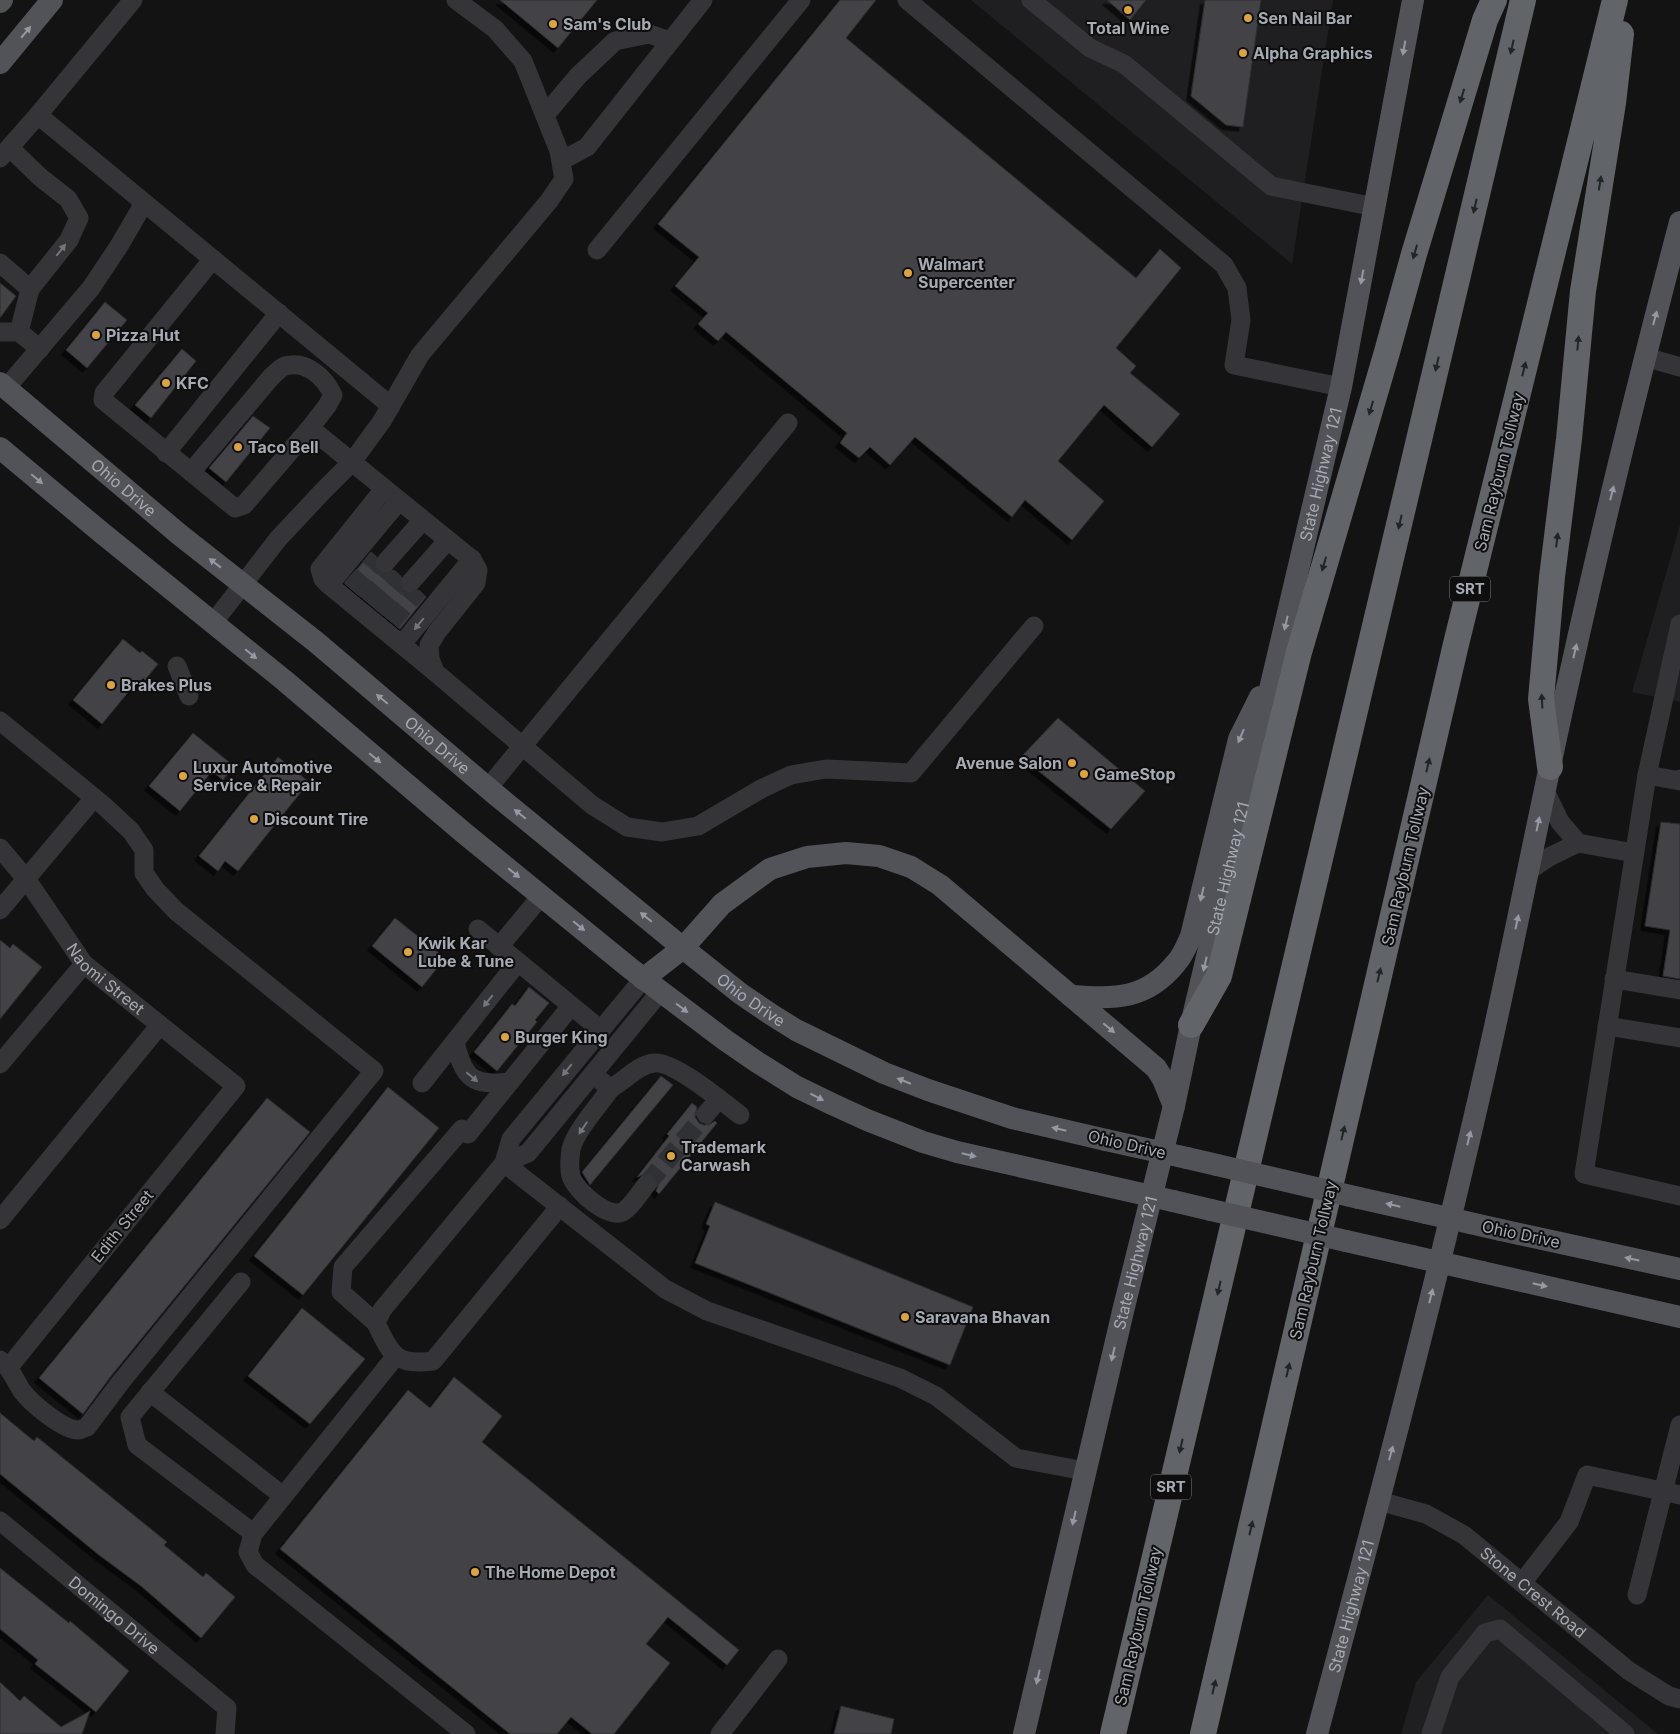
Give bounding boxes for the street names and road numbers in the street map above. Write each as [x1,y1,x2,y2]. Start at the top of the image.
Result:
street label: Sam Rayburn Tollway [1470,391,1528,553]
street label: State Highway 121 [1295,406,1346,543]
street label: Ohio Drive [87,454,161,521]
road number: SRT [1450,576,1490,602]
street label: Ohio Drive [401,712,474,778]
street label: Sam Rayburn Tollway [1377,785,1433,947]
street label: State Highway 121 [1202,800,1253,938]
street label: Naomi Street [63,939,149,1019]
street label: Ohio Drive [713,969,789,1031]
street label: Ohio Drive [1086,1125,1168,1163]
street label: Sam Rayburn Tollway [1285,1179,1341,1341]
street label: Edith Street [87,1186,157,1266]
street label: State Highway 121 [1109,1194,1161,1332]
street label: Ohio Drive [1480,1216,1562,1252]
road number: SRT [1151,1474,1191,1500]
street label: State Highway 121 [1324,1538,1378,1675]
street label: Stone Crest Road [1476,1543,1591,1642]
street label: Sam Rayburn Tollway [1110,1545,1166,1707]
street label: Domingo Drive [65,1572,164,1658]

